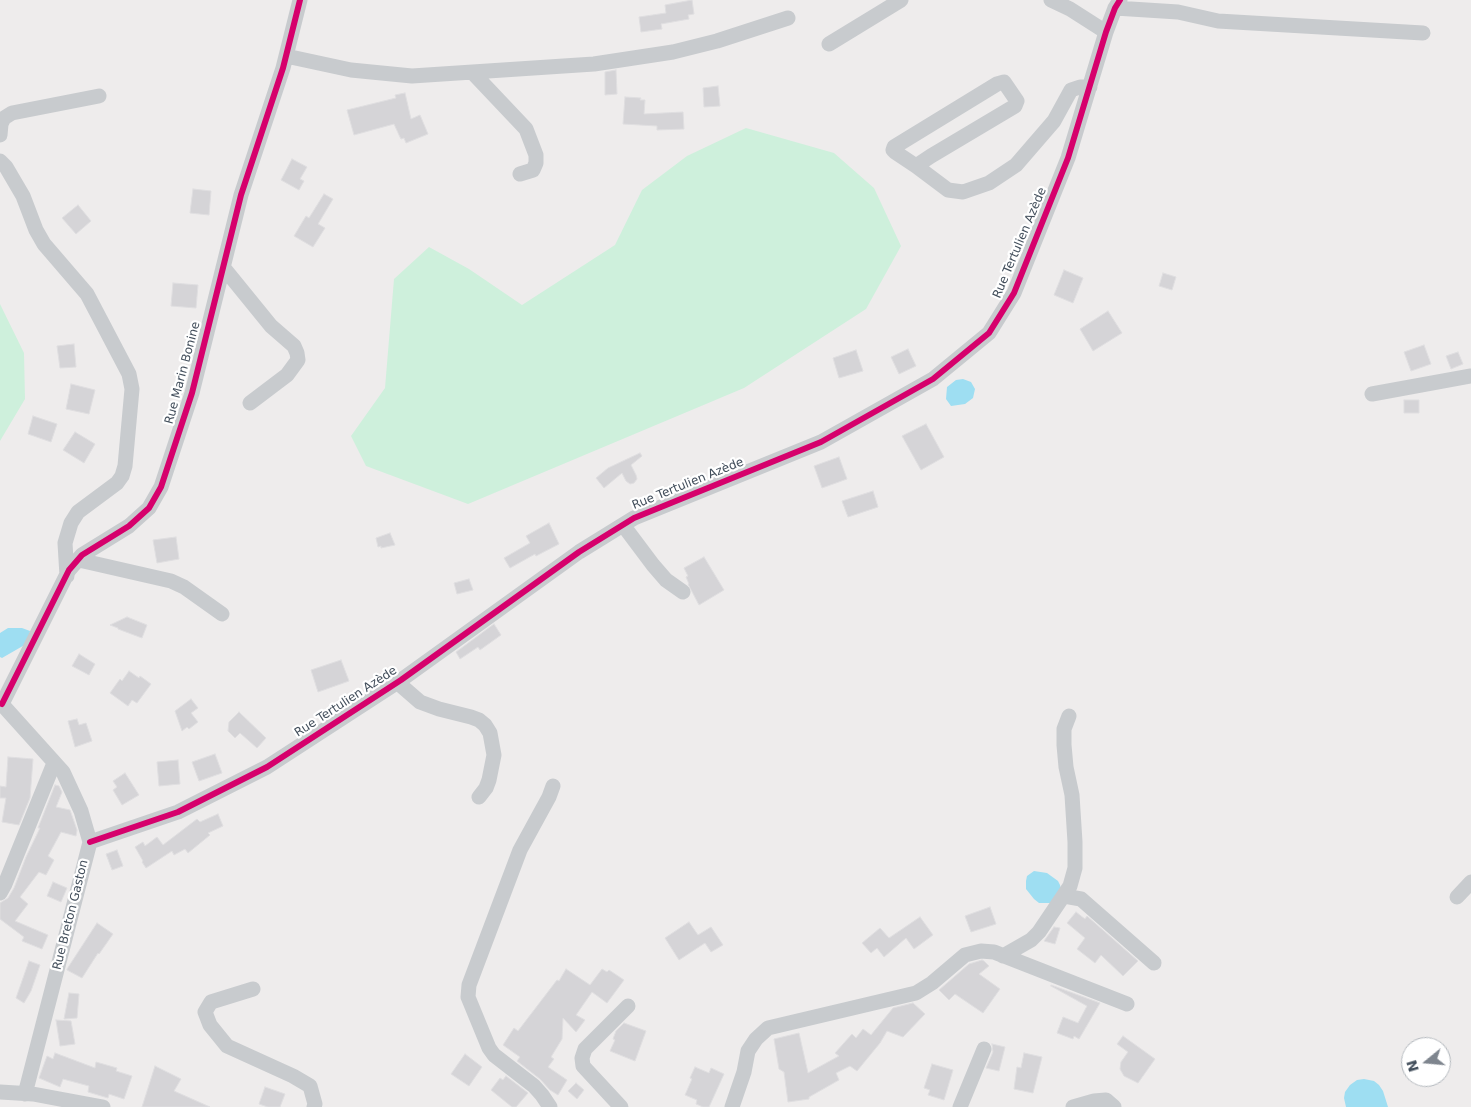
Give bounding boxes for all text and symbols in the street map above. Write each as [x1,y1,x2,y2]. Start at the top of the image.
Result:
street label: Rue Tertulien Azède [990,185,1050,301]
street label: Rue Marin Bonine [162,320,204,426]
street label: Rue Tertulien Azède [630,455,746,513]
street label: Rue Tertulien Azède [292,664,400,740]
street label: Rue Breton Gaston [50,858,92,972]
north arrow [1401,1037,1451,1087]
text: N [1403,1058,1422,1074]

